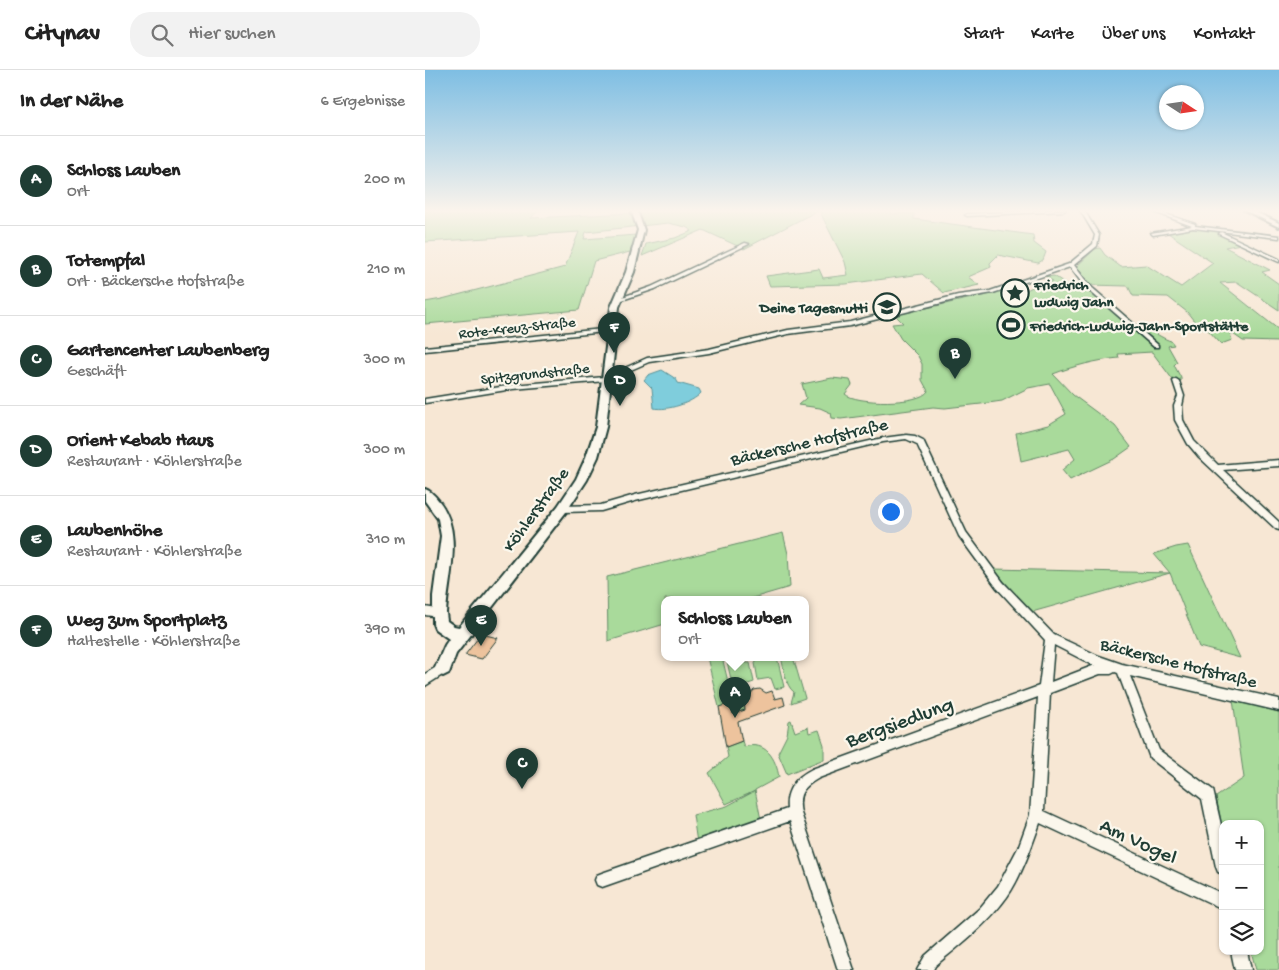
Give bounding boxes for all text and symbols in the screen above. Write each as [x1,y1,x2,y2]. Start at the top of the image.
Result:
search box [130,12,480,57]
text: Citynav [25,20,100,49]
icon: search [148,21,176,49]
text: Hier suchen [188,23,276,46]
text: Start [964,24,1003,45]
text: Karte [1031,24,1074,45]
text: Über uns [1102,24,1165,45]
text: Kontakt [1193,24,1254,45]
north arrow [1159,85,1204,130]
text: In der Nähe [20,90,123,115]
text: 6 Ergebnisse [321,93,405,112]
text: Schloss Lauben [67,160,180,183]
text: A [31,171,41,190]
text: 200 m [364,171,405,190]
text: Ort [67,183,89,202]
text: Totempfal [67,250,145,273]
text: B [32,261,40,280]
text: 210 m [366,261,405,280]
text: Ort · Bäckersche Hofstraße [67,273,244,292]
place label: Friedrich Ludwig Jahn [1033,277,1115,312]
place icon: Friedrich Ludwig Jahn [1000,278,1030,308]
school or university icon: Deine Tagesmutti [872,292,902,322]
place label: Deine Tagesmutti [758,300,868,318]
sports icon: Friedrich-Ludwig-Jahn-Sportstätte [996,310,1026,340]
pin: F [598,312,630,353]
street label: Rote-Kreuz-Straße [458,314,577,344]
place label: Friedrich-Ludwig-Jahn-Sportstätte [1029,318,1250,336]
pin: B [939,338,971,379]
text: Gartencenter Laubenberg [67,340,270,363]
text: C [32,351,40,370]
text: 300 m [363,351,405,370]
street label: Spitzgrundstraße [480,360,591,390]
text: Geschäft [67,363,126,382]
pin: D [604,365,636,406]
street label: Bäckersche Hofstraße [728,415,891,472]
text: Orient Kebab Haus [67,430,213,453]
text: D [31,441,41,460]
text: 300 m [363,441,405,460]
text: Restaurant · Köhlerstraße [67,453,242,472]
street label: Köhlerstraße [499,464,575,557]
your location [878,499,904,525]
text: Laubenhöhe [67,520,162,543]
text: E [31,531,41,550]
text: 310 m [366,531,405,550]
text: Restaurant · Köhlerstraße [67,543,242,562]
popup [661,596,809,661]
pin: E [465,605,497,646]
text: Schloss Lauben [678,608,792,631]
text: Weg zum Sportplatz [67,610,226,633]
text: F [32,621,40,640]
text: 390 m [364,621,405,640]
text: Ort [678,631,700,650]
text: Haltestelle · Köhlerstraße [67,633,240,652]
street label: Bäckersche Hofstraße [1097,635,1260,694]
pin: A [719,677,751,718]
street label: Bergsiedlung [842,693,958,756]
pin: C [506,748,538,789]
street label: Am Vogel [1095,814,1180,872]
map controls [1219,820,1264,955]
button: + [1219,820,1264,865]
button: − [1219,865,1264,910]
button: layers [1219,910,1264,955]

